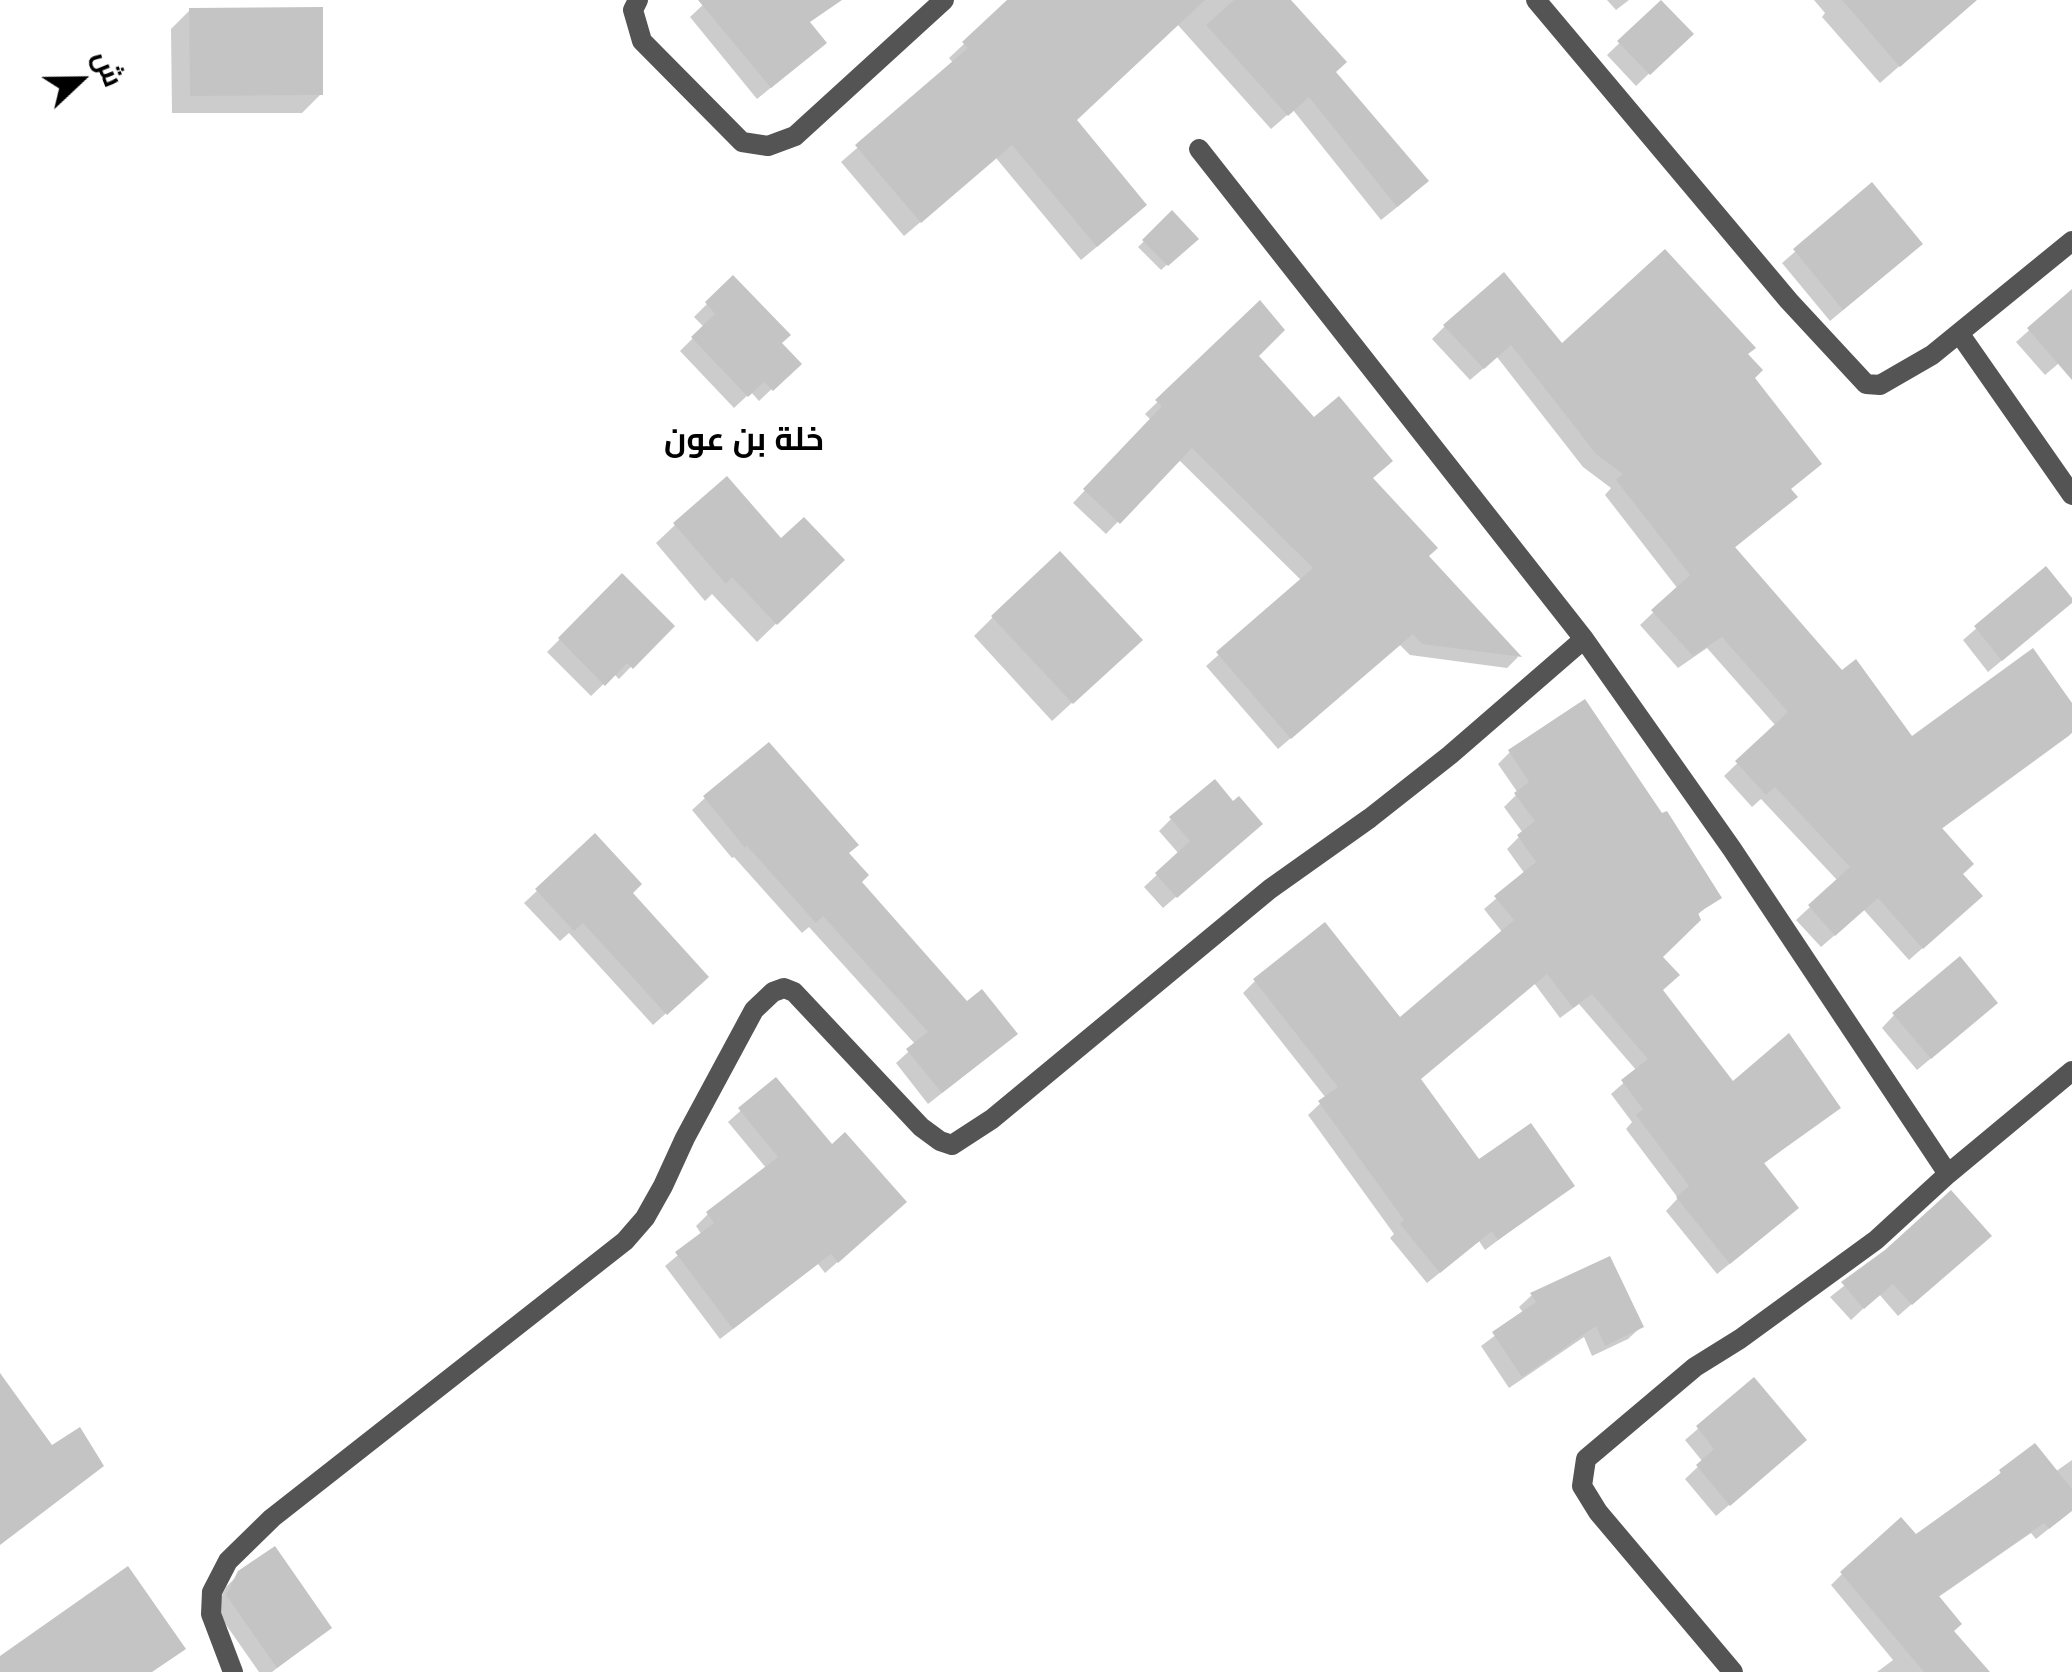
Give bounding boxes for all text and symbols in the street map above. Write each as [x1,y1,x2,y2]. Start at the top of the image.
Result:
north arrow [30,30,130,130]
text: ش [86,46,130,91]
district label: خلة بن عون [664,422,824,460]

